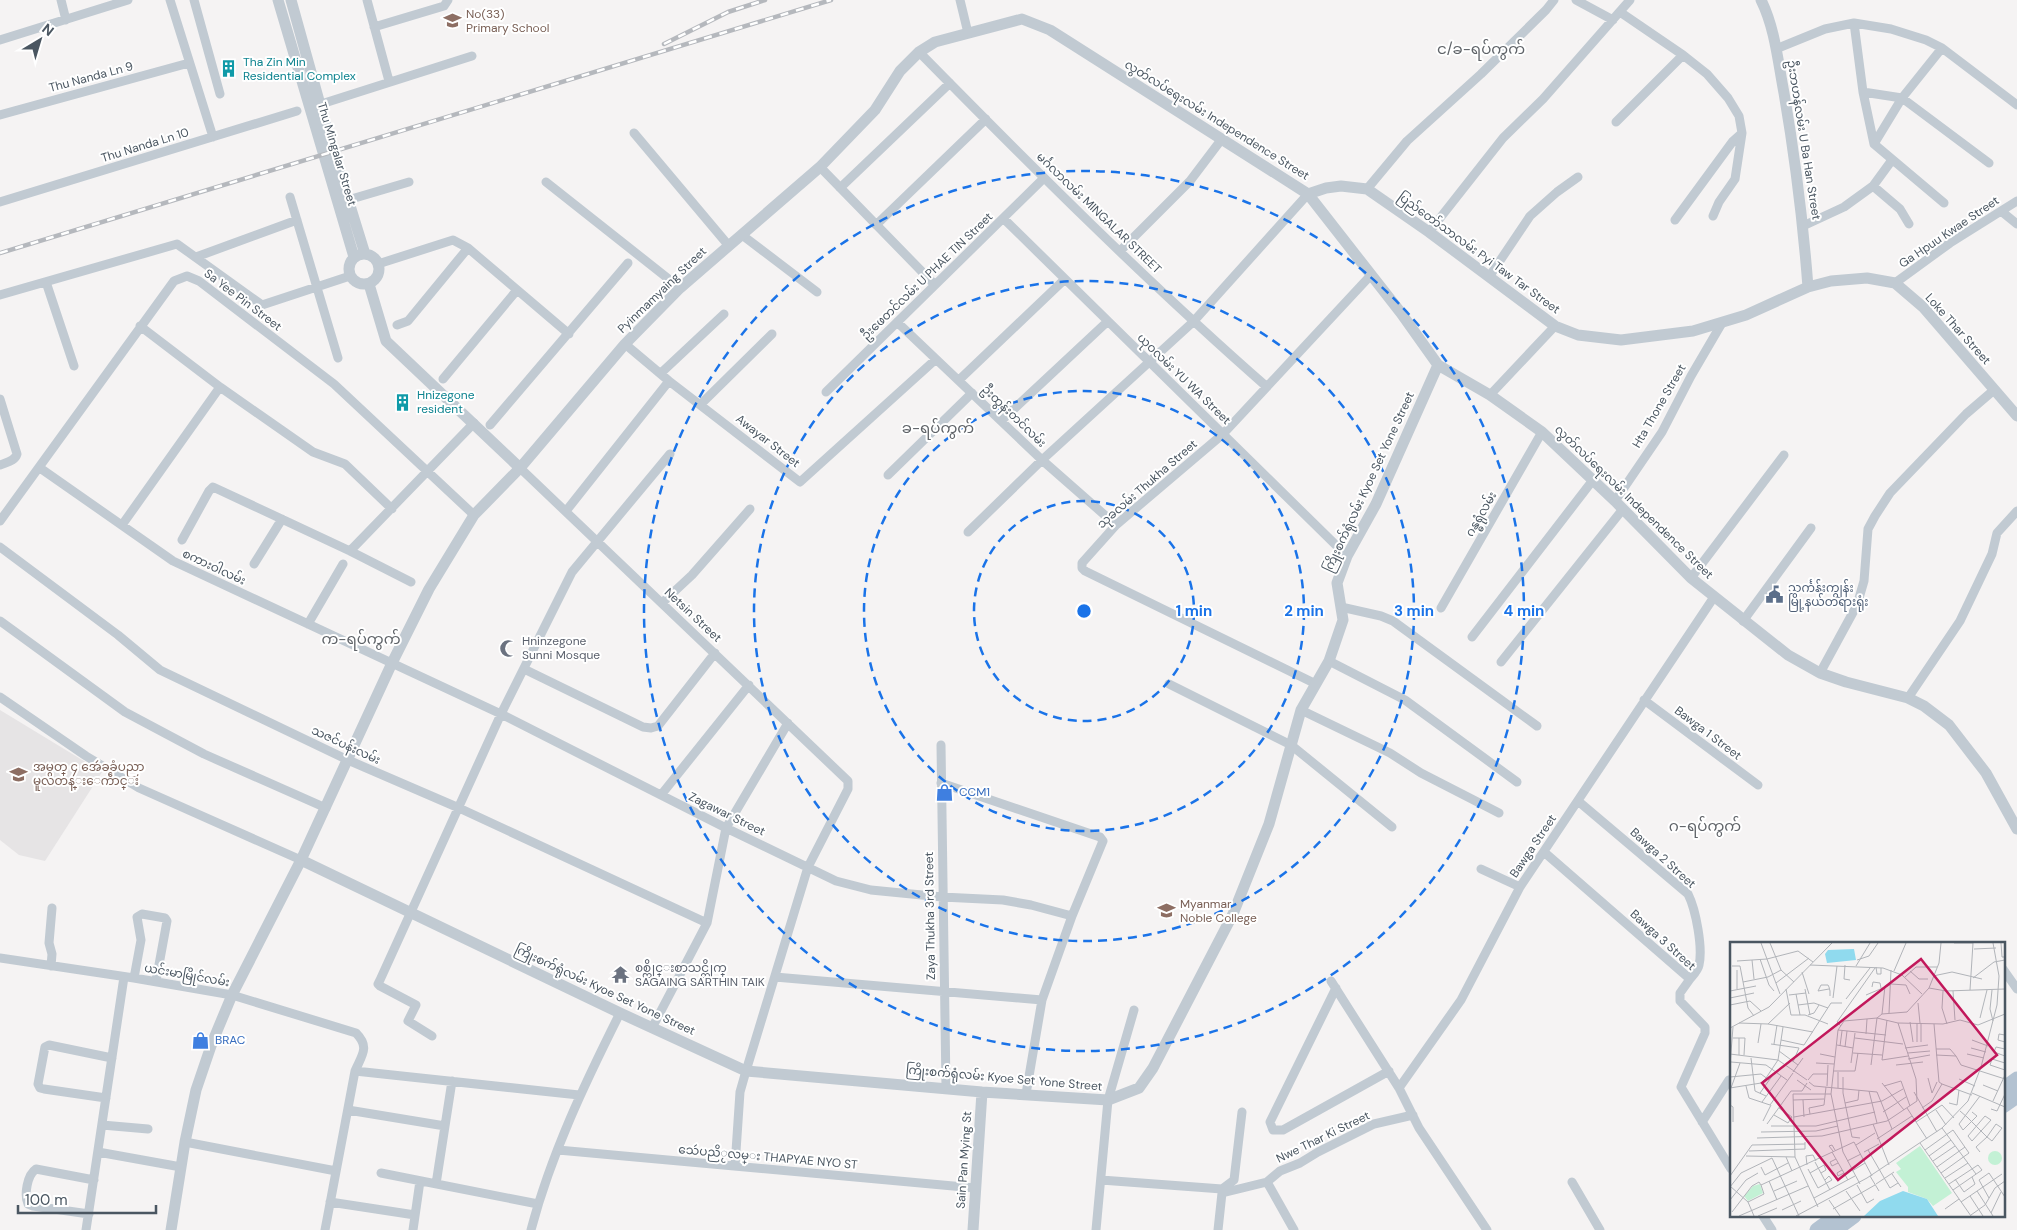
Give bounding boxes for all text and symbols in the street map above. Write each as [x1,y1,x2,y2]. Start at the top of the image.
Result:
place label: No(33) Primary School [466,6,549,36]
school or university icon: No(33) Primary School [442,11,462,31]
north arrow [15,15,65,65]
text: N [38,20,58,40]
district label: င/ခ-ရပ်ကွက် [1437,39,1525,61]
place label: Tha Zin Min Residential Complex [243,54,356,84]
street label: လွတ်လပ်ရေးလမ်း Independence Street [1121,55,1313,186]
street label: Thu Nanda Ln 9 [47,58,135,96]
building icon: Tha Zin Min Residential Complex [219,59,239,79]
street label: ဦးဘဟန်လမ်း U Ba Han Street [1781,59,1826,222]
street label: Thu Mingalar Street [314,100,360,208]
street label: Thu Nanda Ln 10 [99,124,191,166]
street label: မင်္ဂလာလမ်း MINGALAR STREET [1033,148,1166,277]
street label: ပြည်တော်သာလမ်း Pyi Taw Tar Street [1394,188,1564,319]
street label: Ga Hpuu Kwae Street [1896,192,2002,272]
street label: ဦးဖေတင်လမ်း U PHAE TIN Street [857,208,998,345]
street label: Pyinmamyaing Street [614,243,710,337]
street label: Sa Yee Pin Street [201,266,285,335]
street label: Loke Thar Street [1922,290,1994,368]
street label: ယုဝလမ်း YU WA Street [1132,329,1235,430]
street label: Hta Thone Street [1629,361,1690,451]
street label: ဦးထွန်းတင်လမ်း [977,380,1050,452]
place label: Hnizegone resident [417,387,475,417]
street label: ကြိုးစက်ရုံလမ်း Kyoe Set Yone Street [1319,389,1420,576]
building icon: Hnizegone resident [393,392,413,412]
street label: Awayar Street [733,411,804,471]
district label: ခ-ရပ်ကွက် [902,418,974,440]
street label: လွတ်လပ်ရေးလမ်း Independence Street [1550,421,1718,584]
street label: သုခလမ်း Thukha Street [1093,435,1202,533]
street label: ဂန္ဓရုံလမ်း [1461,488,1502,541]
street label: စကားဝါလမ်း [180,544,249,589]
place label: သင်္ကန်းကျွန်း မြို့နယ်တရားရုံး [1788,579,1869,612]
street label: Netsin Street [661,584,725,646]
public building icon: သင်္ကန်းကျွန်း မြို့နယ်တရားရုံး [1764,585,1784,605]
text: 1 min [1176,601,1212,621]
text: 2 min [1284,601,1324,621]
text: 3 min [1394,601,1434,621]
text: 4 min [1504,601,1544,621]
centre of rings [1075,602,1093,620]
district label: က-ရပ်ကွက် [321,629,401,651]
place label: Hninzegone Sunni Mosque [522,633,600,663]
mosque icon: Hninzegone Sunni Mosque [498,638,518,658]
street label: Bawga 1 Street [1671,703,1745,764]
street label: သဇင်ပန်းလမ်း [308,721,384,770]
place label: အမွတ္ ၄ အေဴခခံပညာ မူလတန္းေကဵာင္း [33,759,145,791]
school or university icon: အမွတ္ ၄ အေဴခခံပညာ မူလတန္းေကဵာင္း [9,764,29,784]
shop icon: CCM1 [935,782,955,802]
place label: CCM1 [959,784,990,800]
street label: Zagawar Street [686,789,768,840]
street label: Bawga Street [1506,811,1560,881]
district label: ဂ-ရပ်ကွက် [1669,816,1741,838]
street label: Bawga 2 Street [1627,824,1699,892]
street label: Zaya Thukha 3rd Street [921,852,939,980]
place label: Myanmar Noble College [1180,896,1257,926]
school or university icon: Myanmar Noble College [1156,901,1176,921]
street label: Bawga 3 Street [1627,906,1700,974]
street label: ကြိုးစက်ရုံလမ်း Kyoe Set Yone Street [511,940,698,1041]
inset map [1730,942,2004,1218]
street label: ယင်းမာမြိုင်လမ်း [143,959,231,992]
place label: စစ္ကိုင္းစာသင္တိုက္ SAGAING SARTHIN TAIK [635,959,765,990]
temple icon: စစ္ကိုင္းစာသင္တိုက္ SAGAING SARTHIN TAIK [611,965,631,985]
shop icon: BRAC [191,1030,211,1050]
place label: BRAC [215,1032,246,1048]
street label: ကြိုးစက်ရုံလမ်း Kyoe Set Yone Street [905,1060,1103,1097]
street label: Nwe Thar Ki Street [1274,1107,1373,1167]
street label: Sain Pan Mying St [953,1110,975,1209]
street label: သေဴပညိႂလမ္း THAPYAE NYO ST [678,1140,859,1175]
scale bar [18,1182,155,1214]
text: 100 m [25,1190,68,1210]

